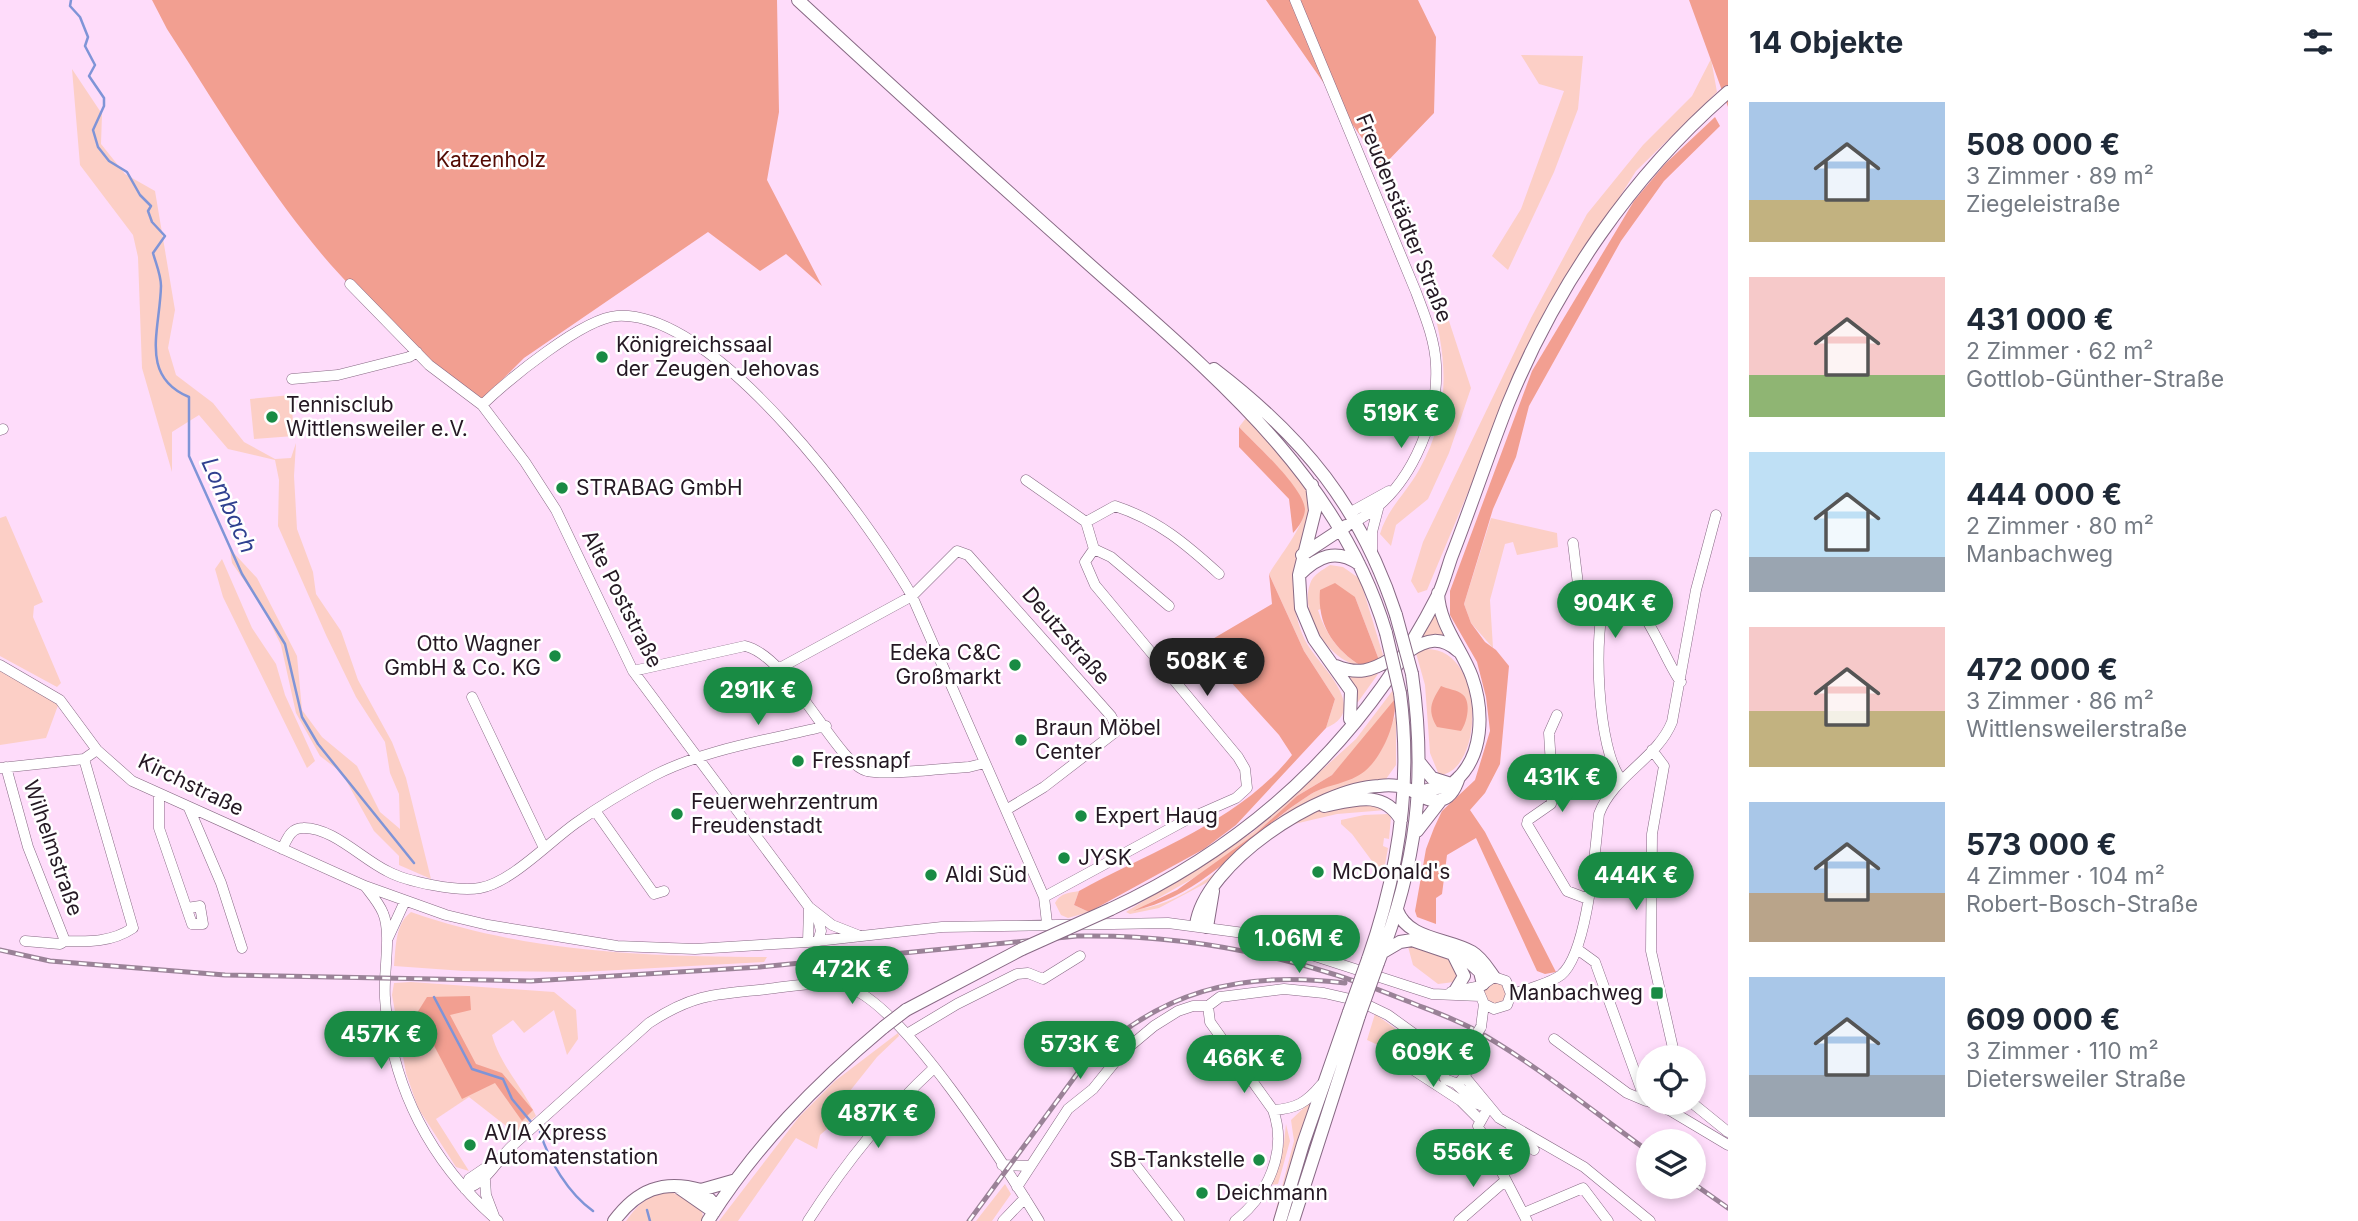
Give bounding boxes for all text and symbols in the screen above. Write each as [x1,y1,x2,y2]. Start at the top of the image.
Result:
icon: filters [2299,23,2337,61]
text: 14 Objekte [1749,24,1903,60]
street label: Freudenstädter Straße [1351,110,1458,326]
text: 508 000 € [1966,126,2120,162]
icon: home [1805,130,1889,214]
park label: Katzenholz [436,147,546,172]
text: 3 Zimmer · 89 m² [1966,162,2154,190]
text: Ziegeleistraße [1966,190,2120,218]
text: 431 000 € [1966,301,2114,337]
icon: home [1805,305,1889,389]
place label: Königreichssaal der Zeugen Jehovas [616,332,820,381]
text: 2 Zimmer · 62 m² [1966,337,2154,365]
marker: Königreichssaal der Zeugen Jehovas [594,349,610,365]
text: Gottlob-Günther-Straße [1966,365,2224,393]
pin: 519K € [1344,391,1458,450]
place label: Tennisclub Wittlensweiler e.V. [286,392,468,441]
text: 519K € [1362,399,1440,427]
marker: Tennisclub Wittlensweiler e.V. [264,409,280,425]
water label: Lombach [195,453,263,557]
place label: STRABAG GmbH [576,475,743,500]
text: 444 000 € [1966,476,2122,512]
marker: STRABAG GmbH [554,480,570,496]
icon: home [1805,480,1889,564]
text: 2 Zimmer · 80 m² [1966,512,2154,540]
street label: Alte Poststraße [577,526,668,672]
text: Manbachweg [1966,540,2113,568]
pin: 904K € [1558,580,1672,640]
street label: Deutzstraße [1017,582,1116,690]
text: 904K € [1573,589,1657,617]
place label: Otto Wagner GmbH & Co. KG [384,631,541,680]
pin: 508K € [1150,638,1264,698]
place label: Edeka C&C Großmarkt [890,640,1001,689]
text: 508K € [1166,647,1248,675]
marker: Otto Wagner GmbH & Co. KG [547,648,563,664]
text: 472 000 € [1966,651,2118,687]
icon: home [1805,655,1889,739]
marker: Edeka C&C Großmarkt [1007,657,1023,673]
pin: 291K € [701,668,815,727]
text: 291K € [719,676,797,704]
text: 3 Zimmer · 86 m² [1966,687,2154,715]
place label: Braun Möbel Center [1035,715,1161,764]
text: Wittlensweilerstraße [1966,715,2187,743]
marker: Braun Möbel Center [1013,732,1029,748]
street label: Kirchstraße [134,748,248,821]
place label: Fressnapf [812,748,911,773]
marker: Fressnapf [790,753,806,769]
pin: 431K € [1505,754,1619,814]
text: 431K € [1523,763,1601,791]
street label: Wilhelmstraße [19,777,88,919]
place label: Feuerwehrzentrum Freudenstadt [691,789,878,838]
place label: Expert Haug [1095,803,1218,828]
marker: Feuerwehrzentrum Freudenstadt [669,806,685,822]
marker: Expert Haug [1073,808,1089,824]
text: 573 000 € [1966,826,2117,862]
icon: home [1805,830,1889,914]
place label: JYSK [1078,845,1132,870]
marker: JYSK [1056,850,1072,866]
pin: 444K € [1579,852,1693,912]
place label: McDonald's [1332,859,1450,884]
text: 444K € [1594,861,1678,889]
place label: Aldi Süd [945,862,1027,887]
text: 4 Zimmer · 104 m² [1966,862,2165,890]
marker: McDonald's [1310,864,1326,880]
marker: Aldi Süd [923,867,939,883]
text: Robert-Bosch-Straße [1966,890,2198,918]
pin: 1.06M € [1234,916,1364,975]
text: 1.06M € [1254,924,1344,952]
pin: 472K € [795,946,909,1006]
text: 472K € [811,955,893,983]
place label: Manbachweg [1509,980,1643,1005]
marker: Manbachweg [1649,985,1665,1001]
text: 609 000 € [1966,1001,2121,1037]
icon: home [1805,1005,1889,1089]
pin: 457K € [324,1012,438,1071]
text: 457K € [340,1020,422,1048]
pin: 573K € [1023,1021,1137,1081]
text: 573K € [1040,1030,1120,1058]
pin: 609K € [1376,1030,1490,1089]
pin: 466K € [1187,1036,1301,1095]
text: 3 Zimmer · 110 m² [1966,1037,2159,1065]
text: 609K € [1391,1038,1475,1066]
text: 466K € [1202,1044,1286,1072]
map controls [1636,1045,1706,1199]
button: locate [1636,1045,1706,1115]
text: Dietersweiler Straße [1966,1065,2186,1093]
pin: 487K € [821,1090,935,1150]
text: 487K € [837,1099,919,1127]
place label: AVIA Xpress Automatenstation [484,1120,658,1169]
button: layers [1636,1129,1706,1199]
pin: 556K € [1416,1130,1530,1189]
marker: AVIA Xpress Automatenstation [462,1137,478,1153]
text: 556K € [1432,1138,1514,1166]
place label: SB-Tankstelle [1110,1147,1245,1172]
marker: SB-Tankstelle [1251,1152,1267,1168]
place label: Deichmann [1216,1180,1328,1205]
marker: Deichmann [1194,1185,1210,1201]

